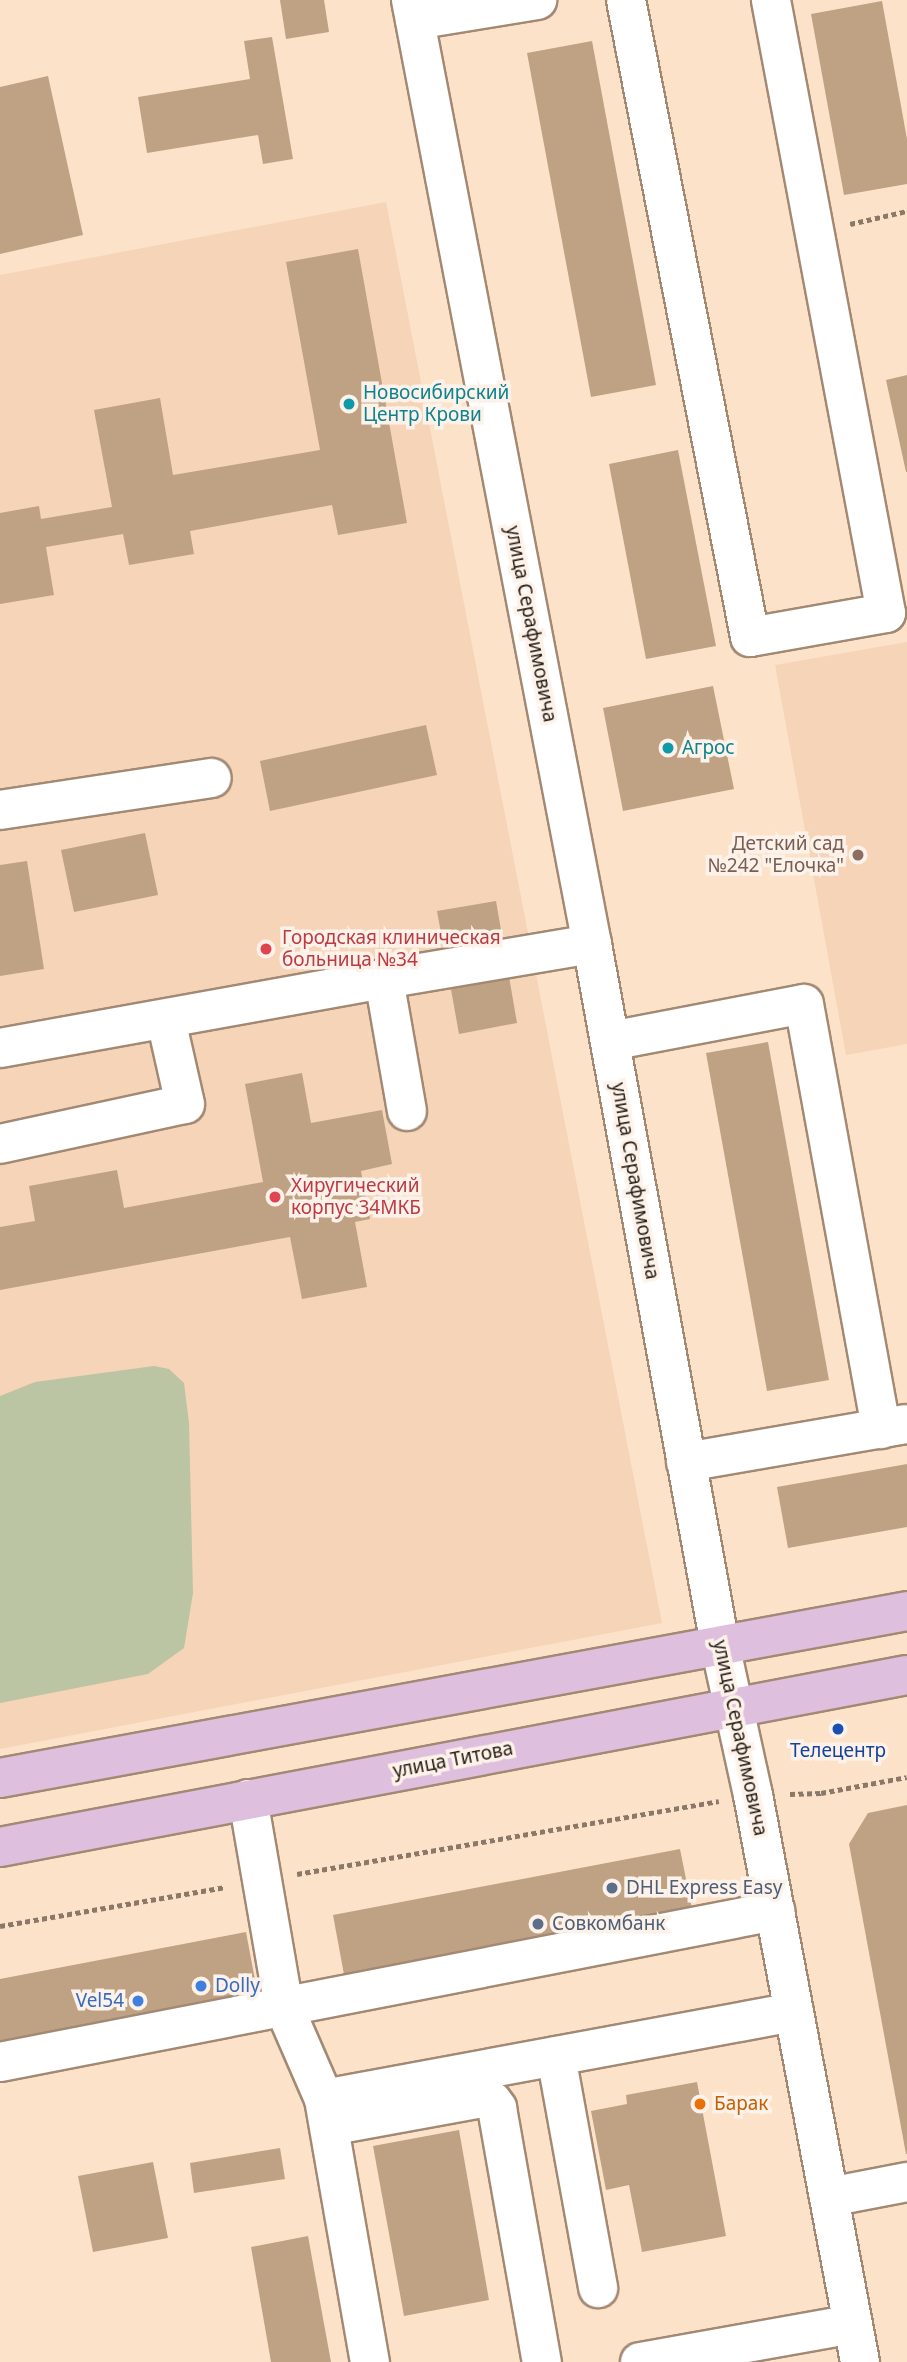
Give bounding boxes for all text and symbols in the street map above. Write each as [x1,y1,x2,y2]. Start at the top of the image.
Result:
place label: Новосибирский Центр Крови [363,382,509,426]
marker: Новосибирский Центр Крови [341,396,357,412]
street label: улица Серафимовича [501,524,561,724]
place label: Агрос [682,737,735,759]
marker: Агрос [660,740,676,756]
place label: Детский сад №242 "Елочка" [707,833,844,877]
marker: Детский сад №242 "Елочка" [850,847,866,863]
place label: Городская клиническая больница №34 [282,927,501,971]
marker: Городская клиническая больница №34 [256,939,276,959]
street label: улица Серафимовича [606,1081,664,1281]
place label: Хиругический корпус 34МКБ [291,1175,421,1219]
marker: Хиругический корпус 34МКБ [265,1187,285,1207]
street label: улица Серафимовича [708,1638,772,1838]
marker: Телецентр [830,1721,846,1737]
street label: улица Титова [391,1737,515,1783]
place label: Телецентр [790,1740,886,1762]
place label: DHL Express Easy [626,1877,782,1899]
marker: DHL Express Easy [604,1880,620,1896]
place label: Совкомбанк [552,1913,665,1935]
marker: Совкомбанк [530,1916,546,1932]
place label: Dolly [215,1975,260,1997]
marker: Dolly [193,1978,209,1994]
place label: Vel54 [76,1990,124,2012]
marker: Vel54 [130,1993,146,2009]
place label: Барак [714,2093,768,2115]
marker: Барак [692,2096,708,2112]

